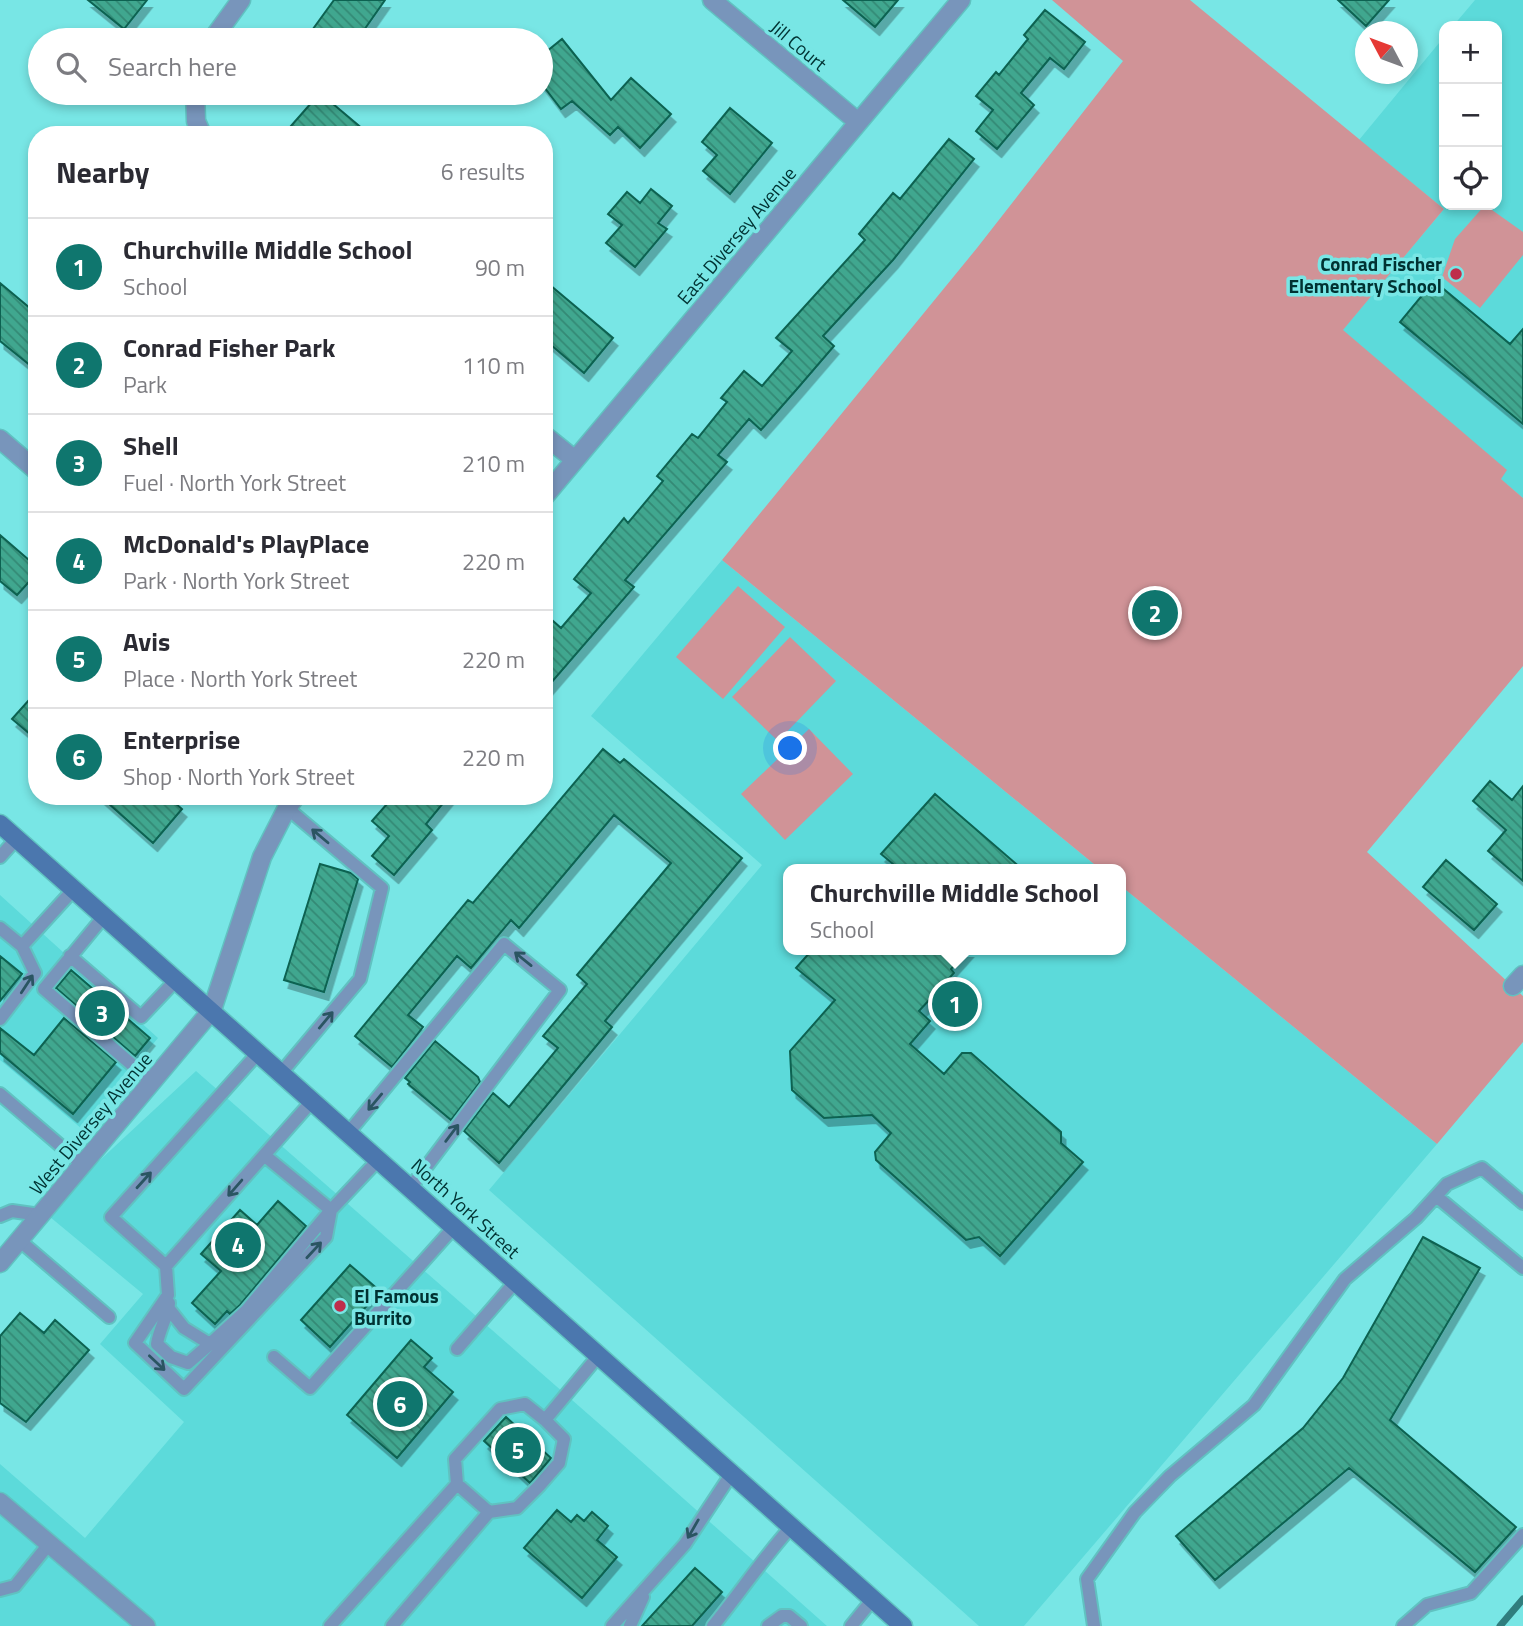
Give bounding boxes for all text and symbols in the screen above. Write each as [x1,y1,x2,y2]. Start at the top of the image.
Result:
street label: Jill Court [764,13,834,78]
north arrow [1355,21,1418,84]
map controls [1439,21,1502,210]
button: + [1439,21,1502,84]
search box [28,28,553,105]
text: Search here [108,47,237,86]
icon: search [52,48,90,86]
button: − [1439,84,1502,147]
button: locate [1439,147,1502,210]
text: Nearby [56,149,149,195]
text: 6 results [441,154,525,189]
street label: East Diversey Avenue [670,160,802,310]
text: Churchville Middle School [123,230,412,269]
place label: Conrad Fischer Elementary School [1288,249,1442,300]
text: 1 [73,250,85,285]
text: 90 m [475,250,525,285]
marker: Conrad Fischer Elementary School [1448,266,1464,282]
text: School [123,269,187,304]
text: Conrad Fisher Park [123,328,335,367]
text: 2 [73,348,85,383]
text: 110 m [462,348,525,383]
text: Park [123,367,167,402]
text: Shell [123,426,179,465]
text: 3 [73,446,85,481]
text: 210 m [462,446,525,481]
text: Fuel · North York Street [123,465,346,500]
text: McDonald's PlayPlace [123,524,369,563]
text: 4 [73,544,85,579]
text: 220 m [462,544,525,579]
text: Park · North York Street [123,563,349,598]
pin: 2 [1132,587,1178,639]
text: Avis [123,622,170,661]
text: 5 [73,642,85,677]
text: 220 m [462,642,525,677]
text: Place · North York Street [123,661,357,696]
text: Enterprise [123,720,240,759]
your location [773,731,807,765]
text: 6 [73,740,85,775]
text: 220 m [462,740,525,775]
text: Shop · North York Street [123,759,354,794]
one-way arrow [312,828,330,844]
popup [783,864,1126,955]
text: Churchville Middle School [810,873,1099,912]
text: School [810,912,874,947]
one-way arrow [514,951,532,967]
one-way arrow [20,975,34,995]
pin: 1 [932,978,978,1030]
pin: 3 [79,987,125,1039]
one-way arrow [318,1012,334,1030]
street label: West Diversey Avenue [22,1045,158,1201]
one-way arrow [367,1092,382,1110]
one-way arrow [445,1124,460,1143]
street label: North York Street [405,1151,527,1265]
one-way arrow [136,1171,152,1189]
one-way arrow [227,1179,243,1197]
pin: 4 [215,1219,261,1271]
one-way arrow [305,1242,322,1259]
place label: El Famous Burrito [354,1281,439,1332]
marker: El Famous Burrito [332,1298,348,1314]
one-way arrow [148,1355,165,1372]
pin: 6 [377,1378,423,1430]
pin: 5 [495,1424,541,1476]
one-way arrow [686,1519,700,1539]

